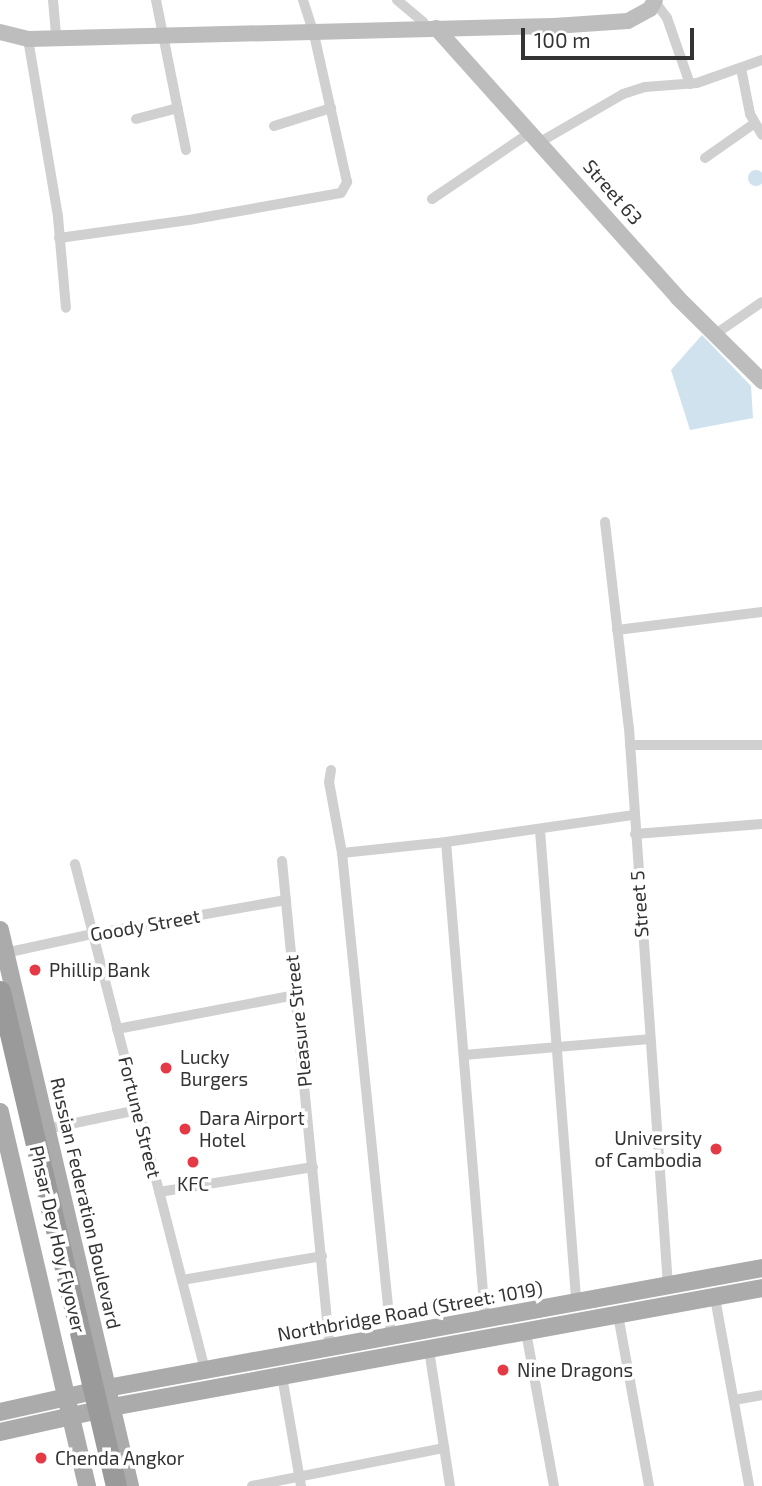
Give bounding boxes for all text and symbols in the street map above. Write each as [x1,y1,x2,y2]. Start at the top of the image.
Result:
scale bar [524,14,697,58]
text: 100 m [534,27,591,52]
street label: Street 63 [579,155,647,229]
street label: Street 5 [625,870,653,938]
street label: Goody Street [88,904,202,946]
street label: Pleasure Street [280,954,316,1088]
place label: Phillip Bank [49,959,150,981]
marker: Phillip Bank [27,962,43,978]
place label: Lucky Burgers [180,1046,248,1090]
street label: Fortune Street [114,1054,166,1180]
marker: Lucky Burgers [158,1060,174,1076]
street label: Russian Federation Boulevard [46,1075,126,1331]
place label: Dara Airport Hotel [199,1107,305,1151]
marker: Dara Airport Hotel [177,1121,193,1137]
place label: University of Cambodia [594,1127,702,1171]
marker: University of Cambodia [708,1141,724,1157]
street label: Phsar Dey Hoy Flyover [25,1143,91,1335]
marker: KFC [185,1154,201,1170]
place label: KFC [177,1173,209,1195]
street label: Northbridge Road (Street: 1019) [275,1276,545,1346]
place label: Nine Dragons [517,1359,633,1381]
marker: Nine Dragons [495,1362,511,1378]
place label: Chenda Angkor [55,1447,185,1469]
marker: Chenda Angkor [33,1450,49,1466]

